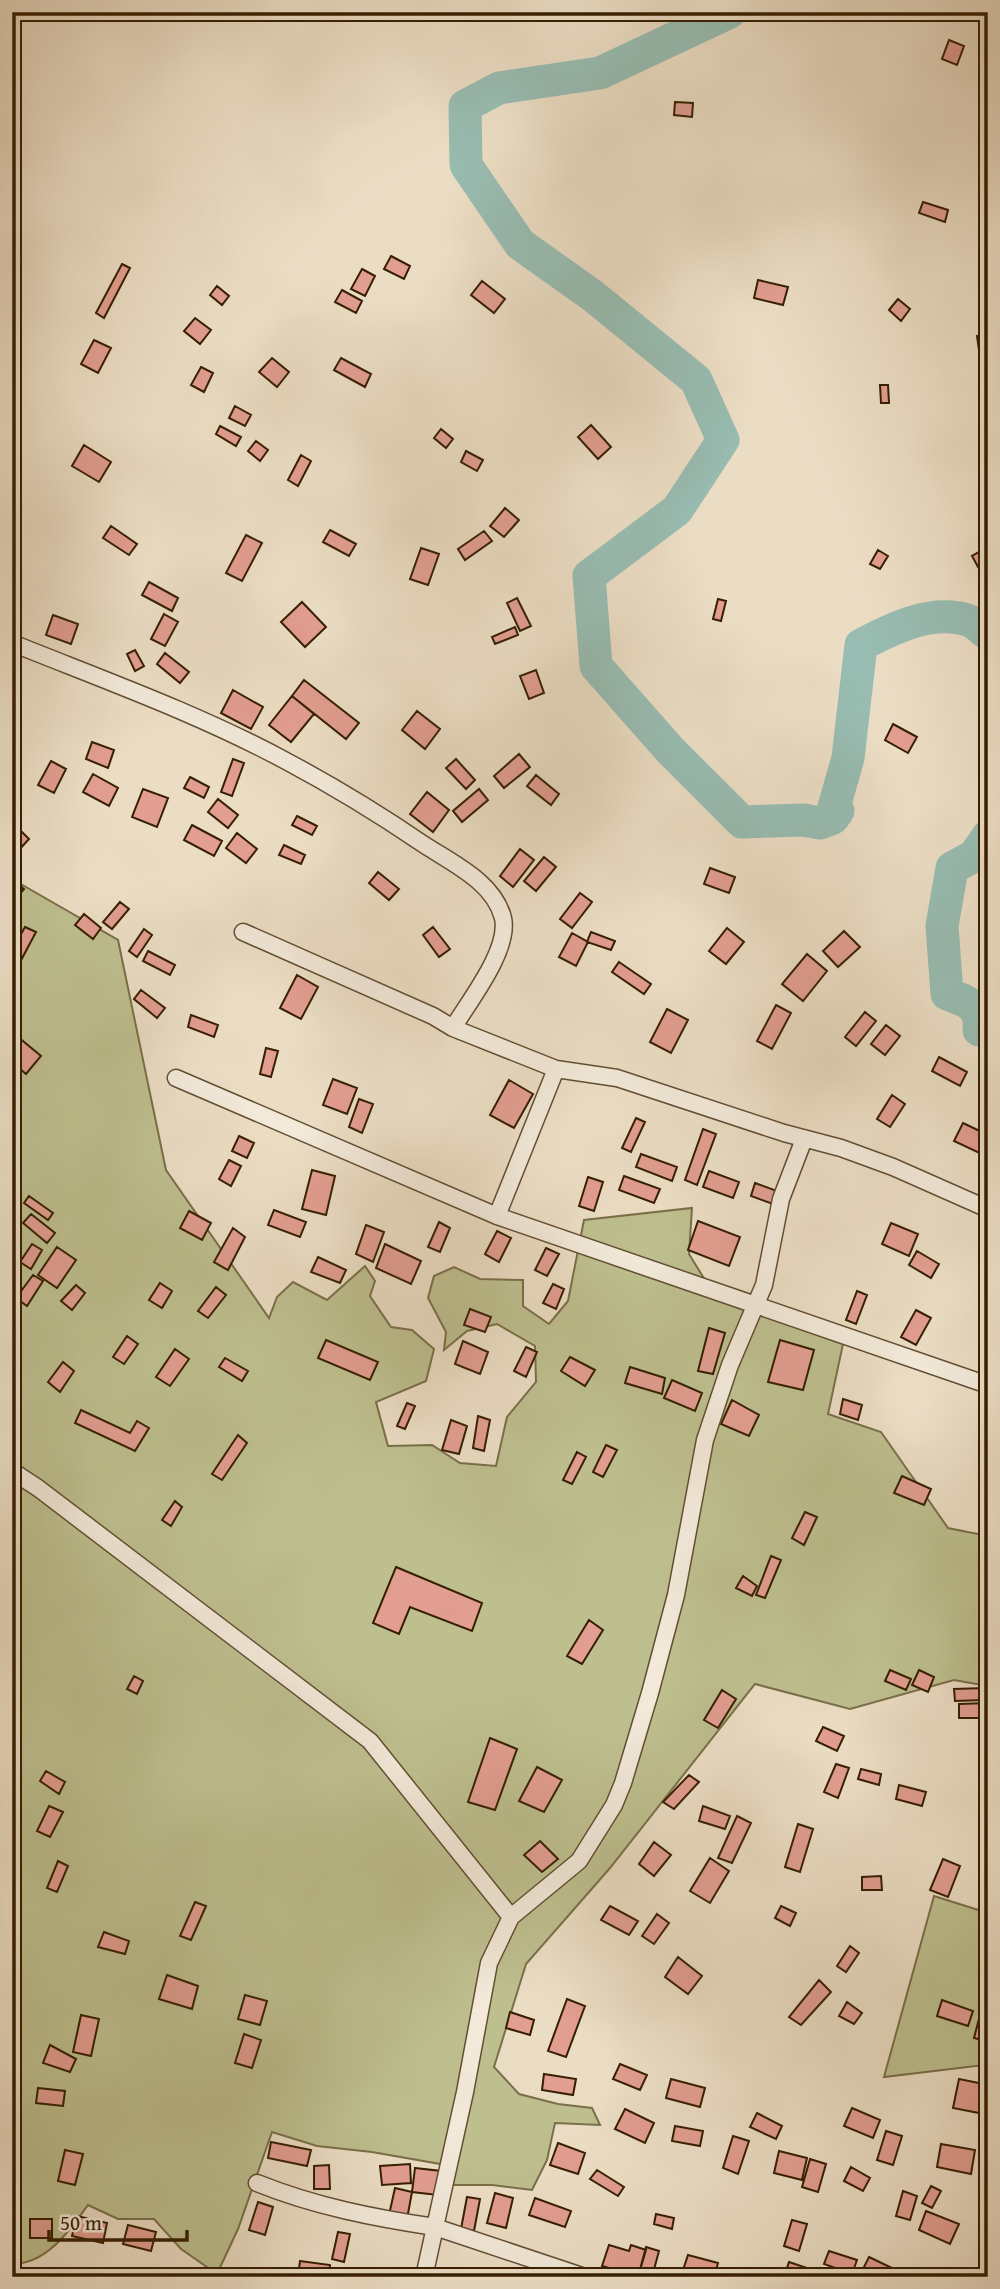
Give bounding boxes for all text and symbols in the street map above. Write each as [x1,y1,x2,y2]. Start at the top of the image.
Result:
scale bar [49,2198,187,2242]
text: 50 m [60,2207,102,2238]

